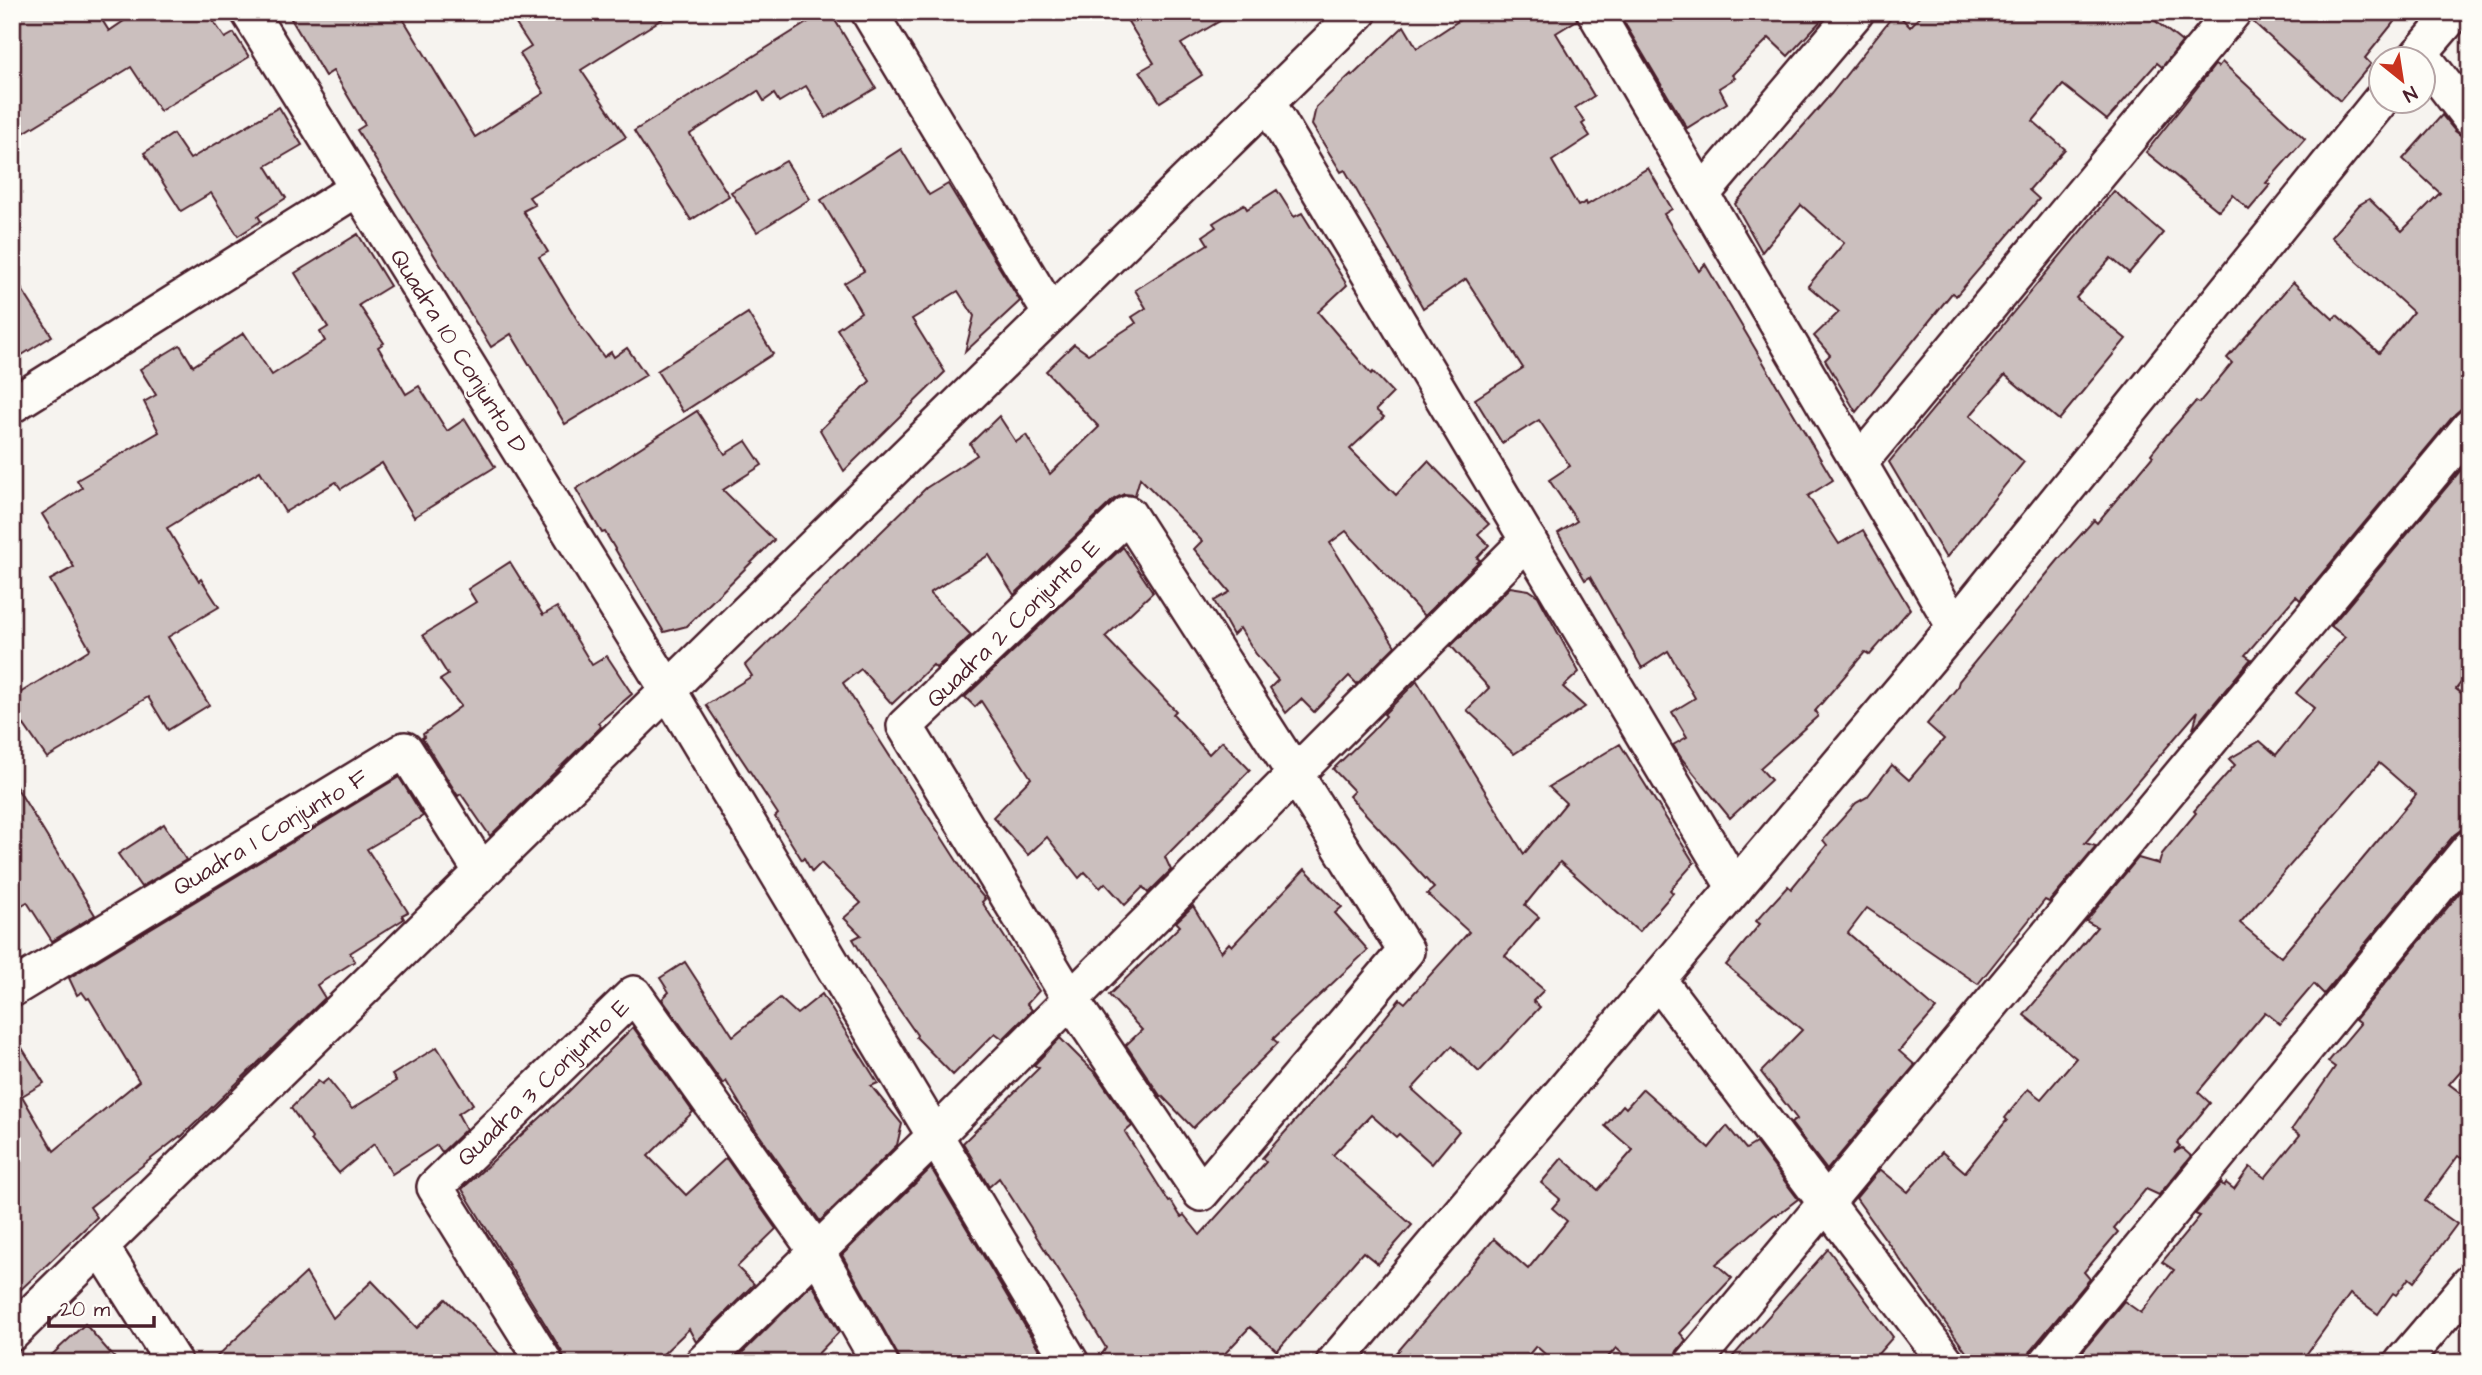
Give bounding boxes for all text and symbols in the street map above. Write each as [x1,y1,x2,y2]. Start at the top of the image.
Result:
north arrow [2366,46,2436,116]
text: N [2398,79,2422,108]
street label: Quadra 10 Conjunto D [381,242,535,461]
street label: Quadra 2 Conjunto E [919,532,1108,716]
street label: Quadra 1 Conjunto F [167,761,375,905]
street label: Quadra 3 Conjunto E [450,991,638,1174]
scale bar [49,1284,154,1328]
text: 20 m [60,1295,111,1324]

